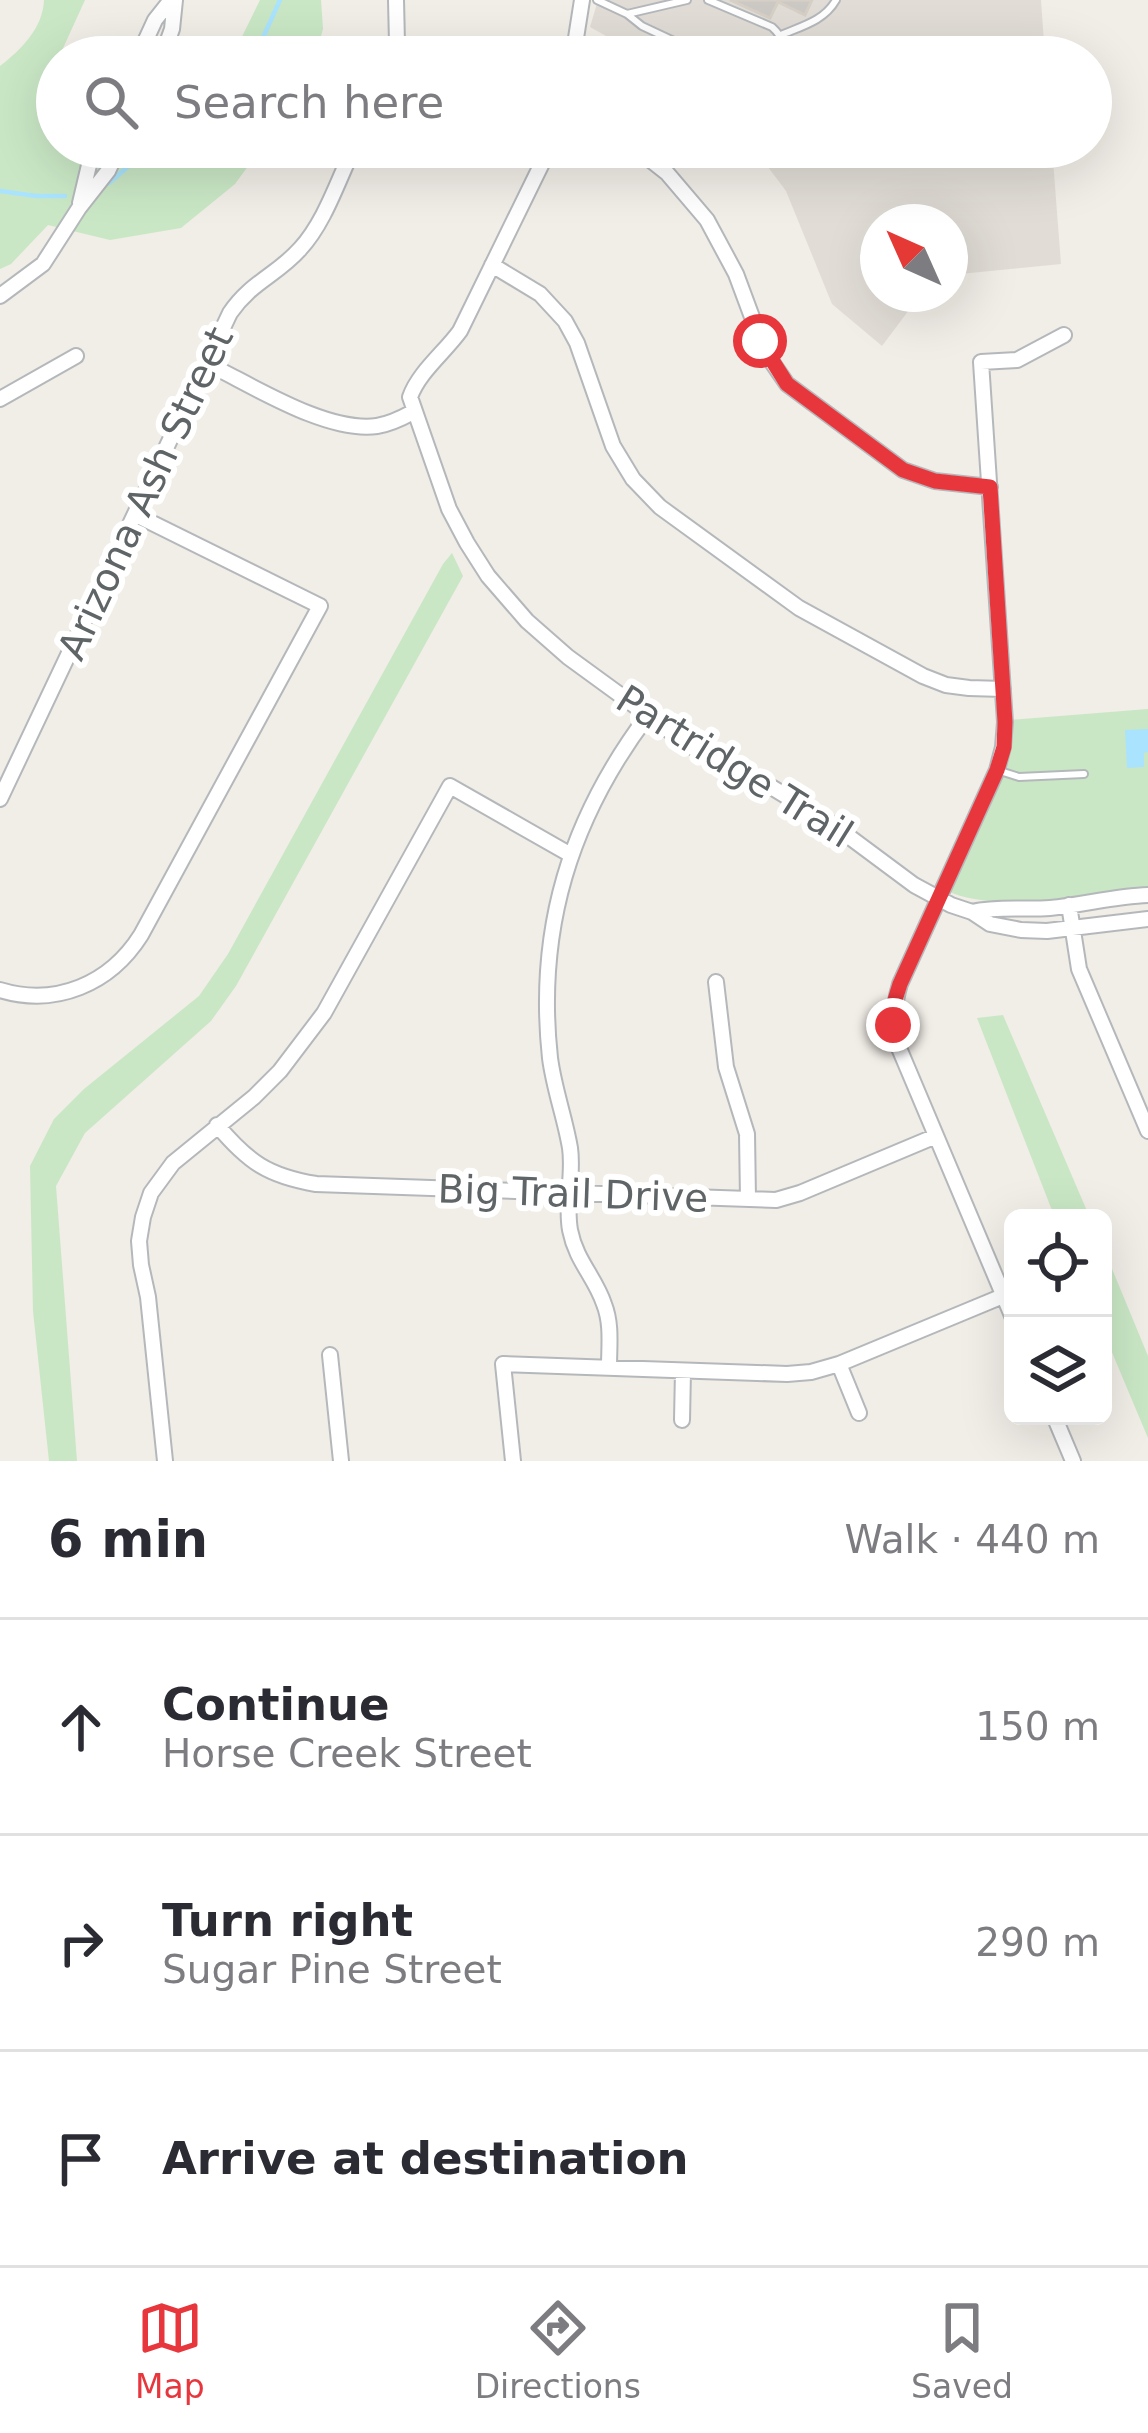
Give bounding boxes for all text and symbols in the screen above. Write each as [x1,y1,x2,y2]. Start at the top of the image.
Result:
search box [36,36,1112,168]
icon: search [78,69,144,135]
text: Search here [174,76,444,129]
north arrow [860,204,968,312]
route start [733,314,787,368]
street label: Arizona Ash Street [49,320,242,667]
street label: Partridge Trail [609,676,861,857]
route end [866,998,920,1052]
street label: Big Trail Drive [437,1166,709,1221]
map controls [1004,1209,1112,1425]
button: locate [1004,1209,1112,1317]
button: layers [1004,1317,1112,1425]
text: 6 min [48,1510,208,1569]
text: Walk · 440 m [845,1517,1100,1562]
text: Continue [162,1678,390,1731]
icon: ahead [48,1694,114,1760]
text: 150 m [975,1704,1100,1749]
text: Horse Creek Street [162,1731,532,1776]
text: Turn right [162,1894,413,1947]
icon: right [48,1910,114,1976]
text: 290 m [975,1920,1100,1965]
text: Sugar Pine Street [162,1947,502,1992]
icon: arrive [48,2126,114,2192]
text: Arrive at destination [162,2132,688,2185]
tab: Map [135,2295,205,2406]
tab: Directions [475,2295,641,2406]
tab: Saved [911,2295,1013,2406]

